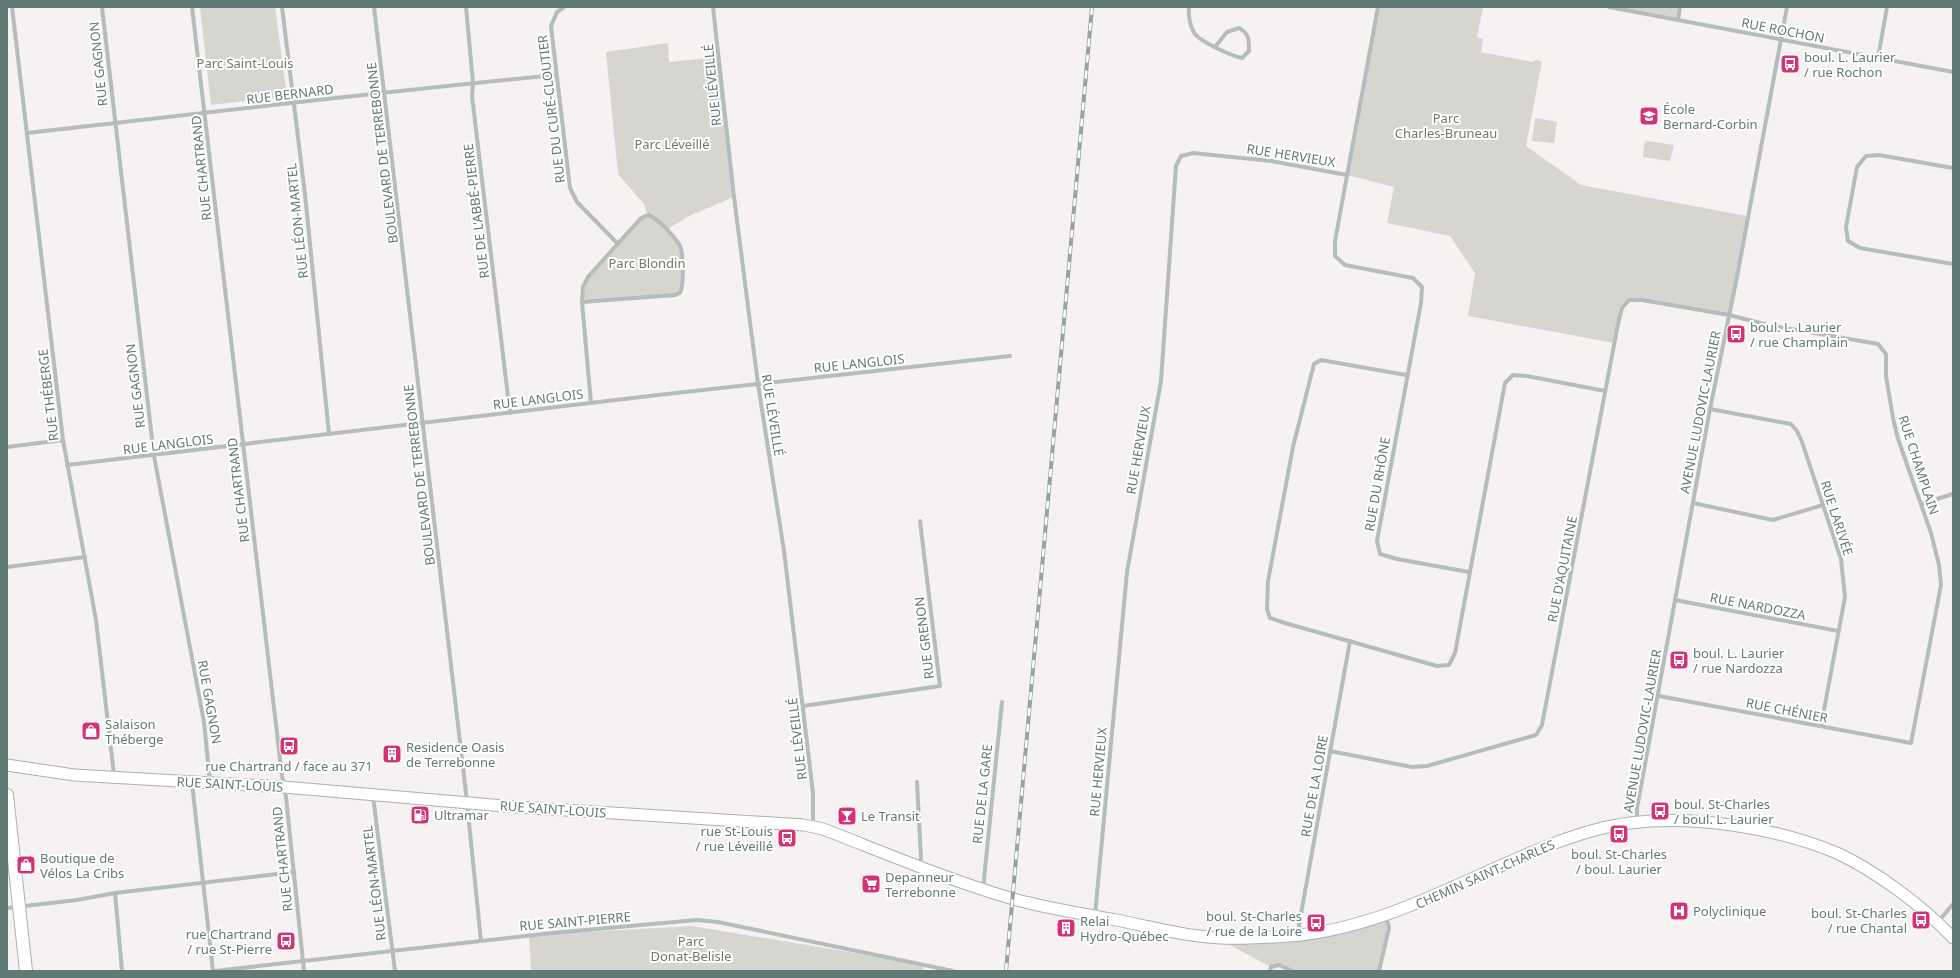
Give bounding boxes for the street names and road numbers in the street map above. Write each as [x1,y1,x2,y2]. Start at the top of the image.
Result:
street label: RUE ROCHON [1740,13,1826,47]
street label: RUE GAGNON [85,21,111,107]
street label: RUE DU CURÉ-CLOUTIER [533,34,569,184]
street label: RUE LÉVEILLÉ [699,43,725,127]
street label: BOULEVARD DE TERREBONNE [362,61,402,245]
street label: RUE BERNARD [245,80,335,108]
street label: RUE CHARTRAND [187,115,215,221]
street label: RUE HERVIEUX [1245,139,1337,171]
street label: RUE DE L'ABBÉ-PIERRE [459,143,493,279]
street label: RUE LÉON-MARTEL [282,162,312,280]
street label: AVENUE LUDOVIC-LAURIER [1675,329,1725,495]
street label: RUE GAGNON [121,343,149,429]
street label: RUE THÉBERGE [33,348,63,442]
street label: RUE LANGLOIS [813,349,905,377]
street label: RUE LÉVEILLÉ [758,373,788,457]
street label: BOULEVARD DE TERREBONNE [399,383,439,567]
street label: RUE LANGLOIS [492,385,584,413]
street label: RUE HERVIEUX [1121,404,1155,496]
street label: RUE CHAMPLAIN [1894,413,1944,517]
street label: RUE LANGLOIS [122,430,214,458]
street label: RUE DU RHÔNE [1360,435,1394,533]
street label: RUE CHARTRAND [223,437,253,543]
street label: RUE LARIVÉE [1816,478,1858,558]
street label: RUE D'AQUITAINE [1543,514,1581,624]
street label: RUE NARDOZZA [1709,588,1808,624]
street label: RUE GRENON [910,596,938,680]
street label: AVENUE LUDOVIC-LAURIER [1619,648,1665,814]
street label: RUE GAGNON [194,659,226,745]
street label: RUE CHÉNIER [1745,693,1829,727]
street label: RUE LÉVEILLÉ [783,697,811,781]
street label: RUE HERVIEUX [1085,726,1111,817]
street label: RUE DE LA LOIRE [1296,734,1332,838]
street label: RUE DE LA GARE [968,743,996,845]
street label: RUE SAINT-LOUIS [176,772,284,796]
street label: RUE SAINT-LOUIS [499,796,607,822]
street label: RUE CHARTRAND [268,806,296,912]
street label: RUE LÉON-MARTEL [358,824,390,942]
street label: CHEMIN SAINT-CHARLES [1413,835,1557,913]
street label: RUE SAINT-PIERRE [519,907,631,935]

